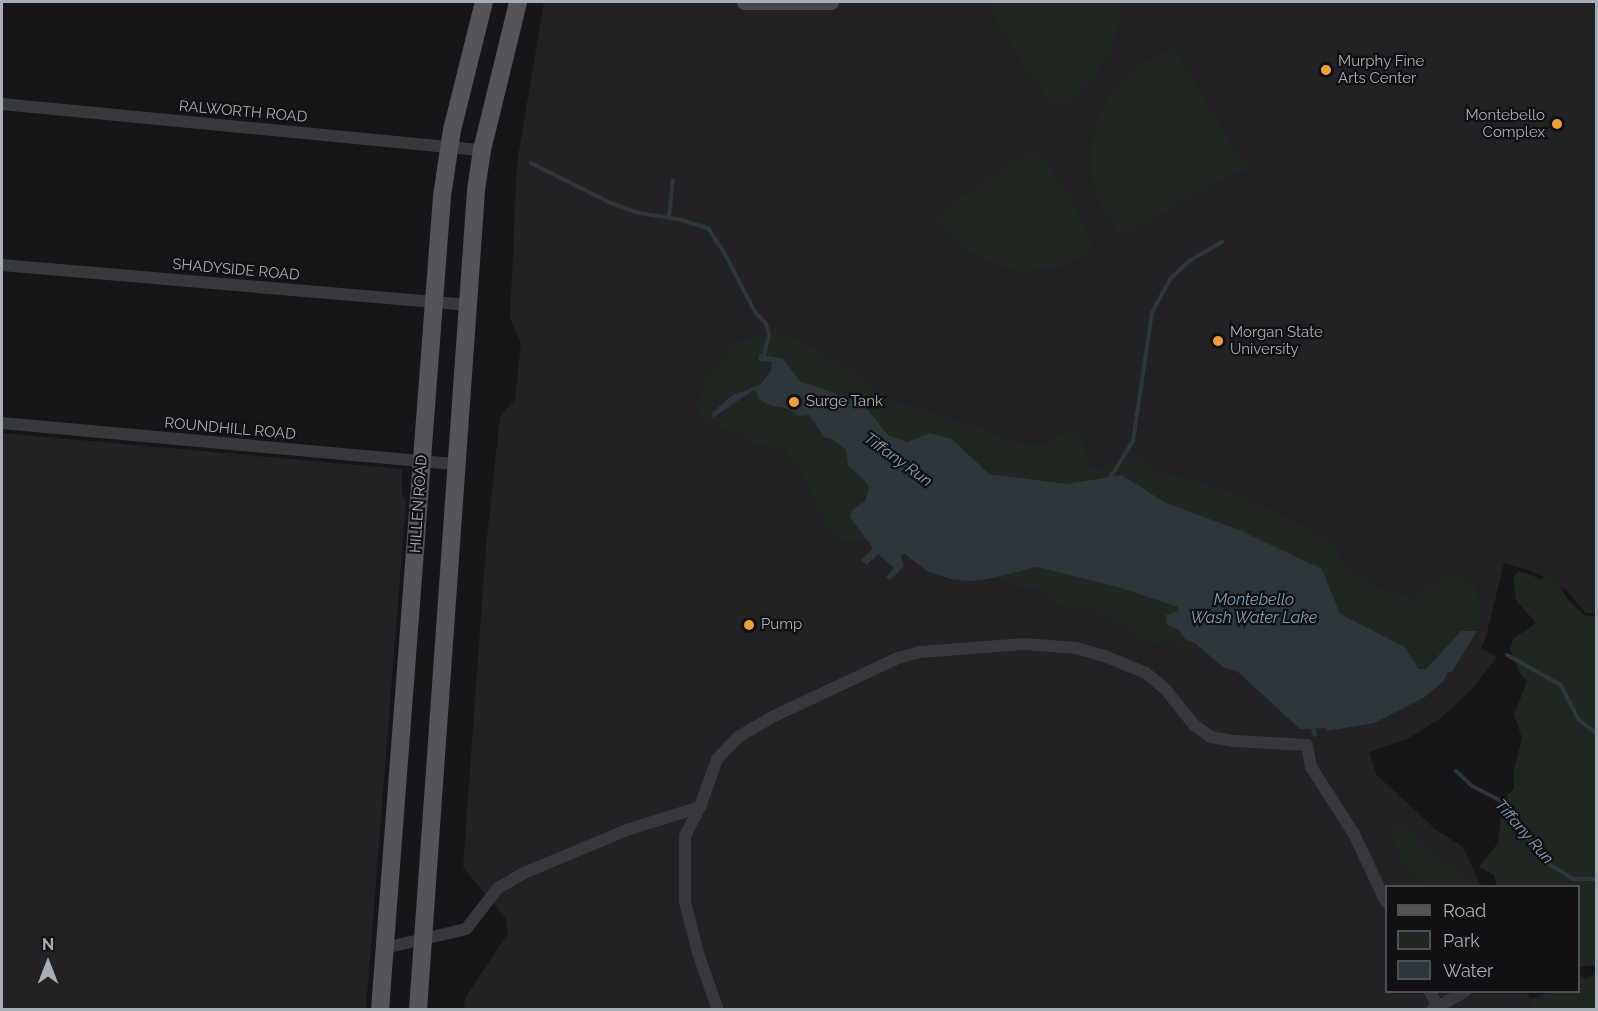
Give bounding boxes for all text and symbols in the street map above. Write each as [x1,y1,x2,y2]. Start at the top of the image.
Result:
place label: Murphy Fine Arts Center [1338,52,1425,87]
marker: Murphy Fine Arts Center [1319,63,1333,77]
street label: RALWORTH ROAD [178,97,308,127]
place label: Montebello Complex [1466,106,1545,141]
marker: Montebello Complex [1550,117,1564,131]
street label: SHADYSIDE ROAD [172,255,300,285]
place label: Morgan State University [1230,323,1323,358]
marker: Morgan State University [1211,334,1225,348]
place label: Surge Tank [806,393,883,411]
marker: Surge Tank [787,395,801,409]
street label: ROUNDHILL ROAD [163,414,297,444]
water label: Tiffany Run [860,429,936,491]
street label: HILLEN ROAD [407,454,431,554]
water label: Montebello Wash Water Lake [1190,590,1318,628]
place label: Pump [761,616,802,634]
marker: Pump [742,618,756,632]
water label: Tiffany Run [1491,796,1557,868]
legend [1385,885,1580,993]
text: Road [1443,900,1486,921]
text: Park [1443,930,1480,951]
north arrow [18,933,78,993]
text: N [42,935,54,954]
text: Water [1443,960,1493,981]

